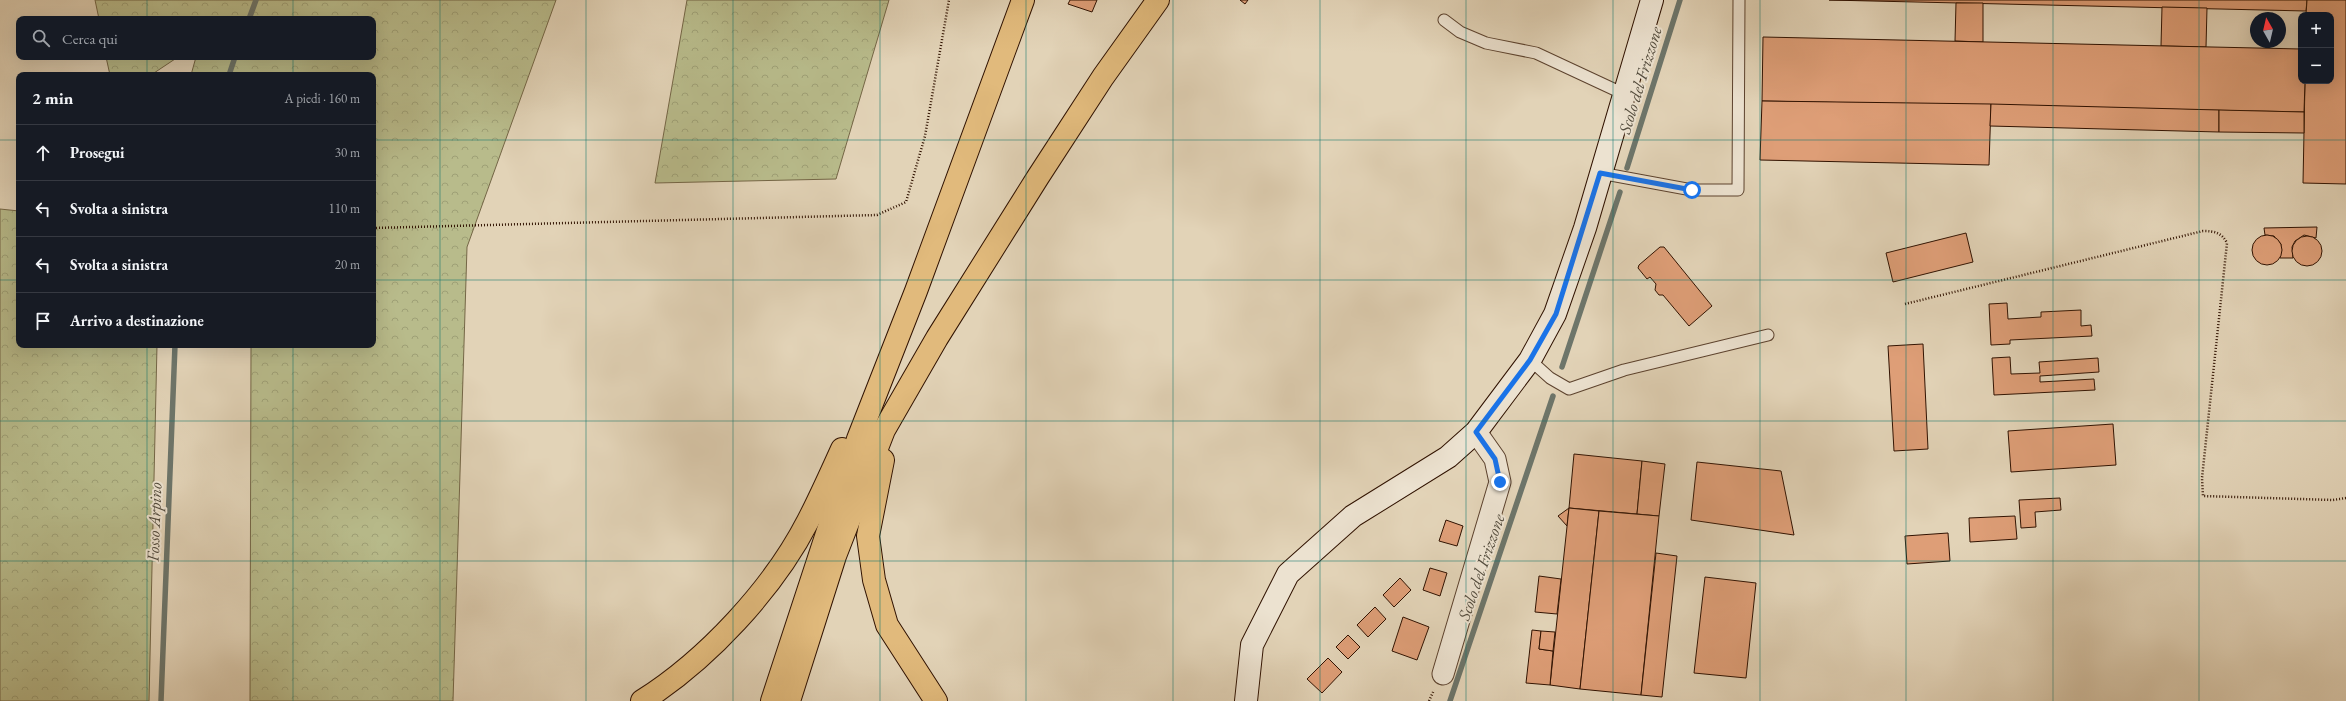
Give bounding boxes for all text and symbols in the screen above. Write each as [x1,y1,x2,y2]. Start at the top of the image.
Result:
north arrow [2250,12,2286,48]
map controls [2298,12,2334,84]
button: + [2298,12,2334,48]
search box [16,16,376,60]
water label: Scolo del Frizzone [1613,23,1667,137]
icon: search [30,27,52,49]
text: Cerca qui [62,29,118,48]
button: − [2298,48,2334,84]
text: 2 min [32,87,73,109]
text: A piedi · 160 m [285,90,360,107]
icon: ahead [32,142,54,164]
text: Prosegui [70,143,125,162]
text: 30 m [335,144,360,161]
route start [1683,181,1701,199]
icon: left [32,198,54,220]
text: Svolta a sinistra [70,199,168,218]
text: 110 m [329,200,360,217]
icon: left [32,254,54,276]
text: Svolta a sinistra [70,255,168,274]
text: 20 m [335,256,360,273]
icon: arrive [32,310,54,332]
text: Arrivo a destinazione [70,311,204,330]
route end [1491,473,1509,491]
water label: Fosso Arpino [142,481,166,563]
water label: Scolo del Frizzone [1452,511,1510,624]

